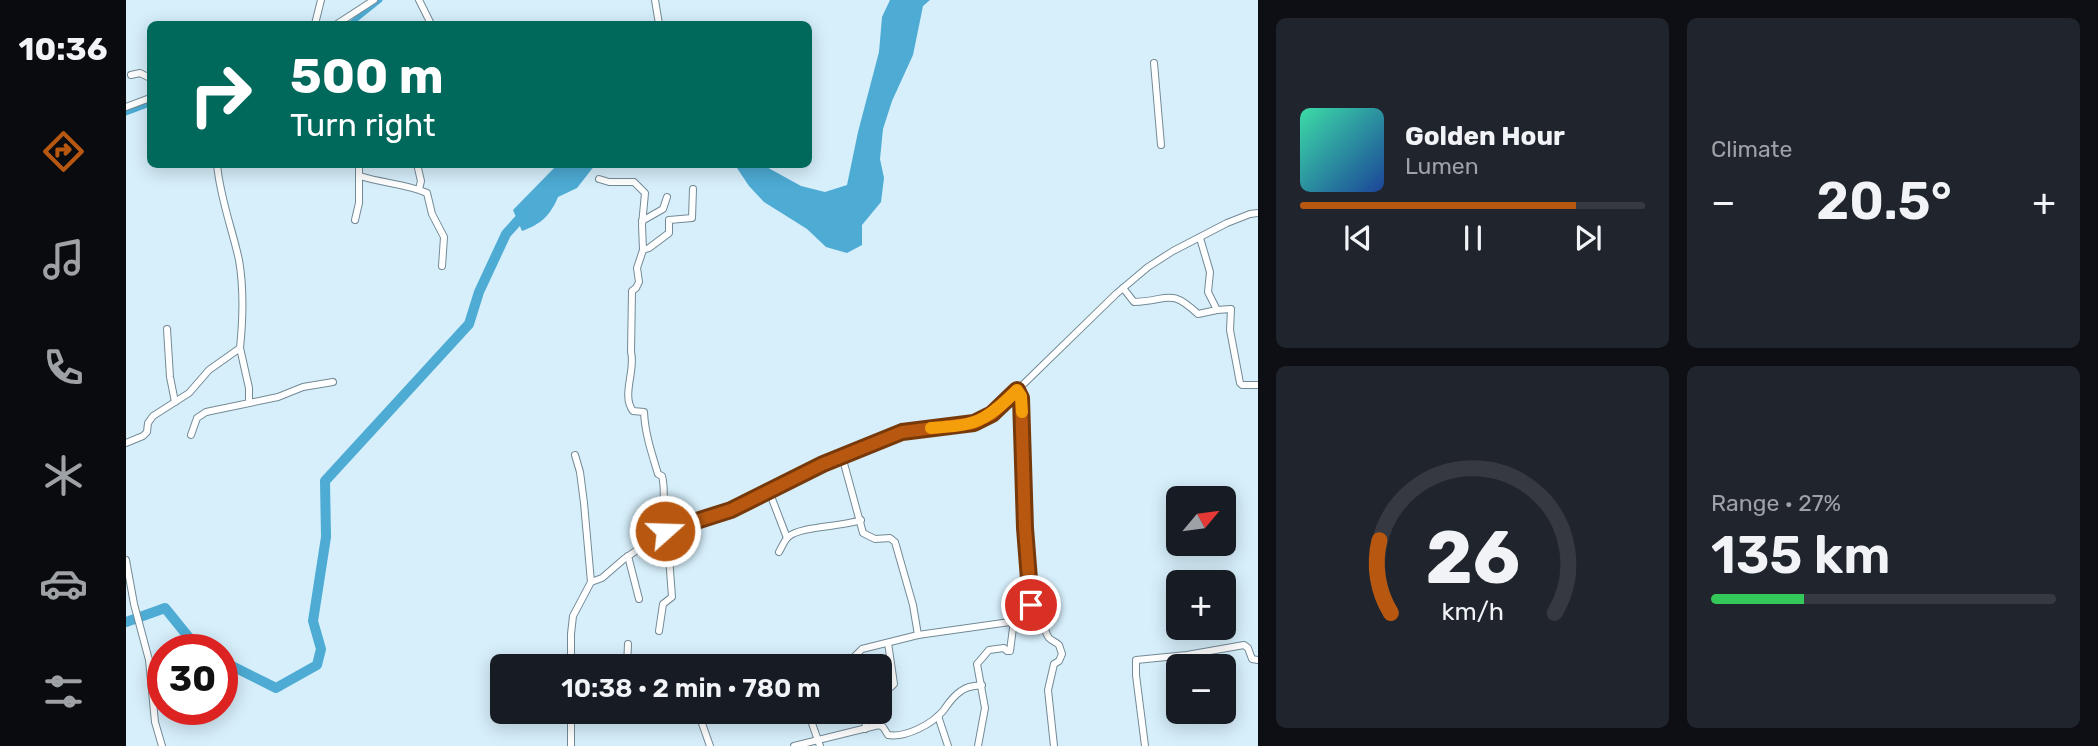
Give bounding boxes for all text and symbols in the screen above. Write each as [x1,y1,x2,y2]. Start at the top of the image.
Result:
text: 10:36 [19,30,107,68]
text: 500 m [290,47,444,105]
icon: right [175,49,266,140]
text: Turn right [290,106,435,144]
text: Golden Hour [1405,121,1565,152]
icon: directions [39,127,88,176]
text: Climate [1711,135,1792,163]
text: Lumen [1405,152,1479,180]
text: 20.5° [1816,170,1952,232]
text: − [1711,179,1736,225]
text: + [2032,179,2056,225]
icon: previous [1339,219,1377,257]
icon: pause [1454,219,1492,257]
icon: next [1569,219,1607,257]
icon: music [39,235,88,284]
icon: phone [39,343,88,392]
icon: climate [39,451,88,500]
north arrow [1166,486,1236,556]
map controls [1166,486,1236,724]
text: Range · 27% [1711,489,1841,517]
position arrow [628,494,702,568]
text: 26 [1425,515,1520,601]
text: 135 km [1711,524,1891,586]
icon: car [39,559,88,608]
button: + [1166,570,1236,640]
pin [1001,575,1061,635]
icon: arrive [1012,586,1050,624]
text: km/h [1441,597,1504,626]
speed limit sign: 30 [147,634,238,725]
button: − [1166,654,1236,724]
icon: filters [39,667,88,716]
text: 10:38 · 2 min · 780 m [561,673,821,704]

